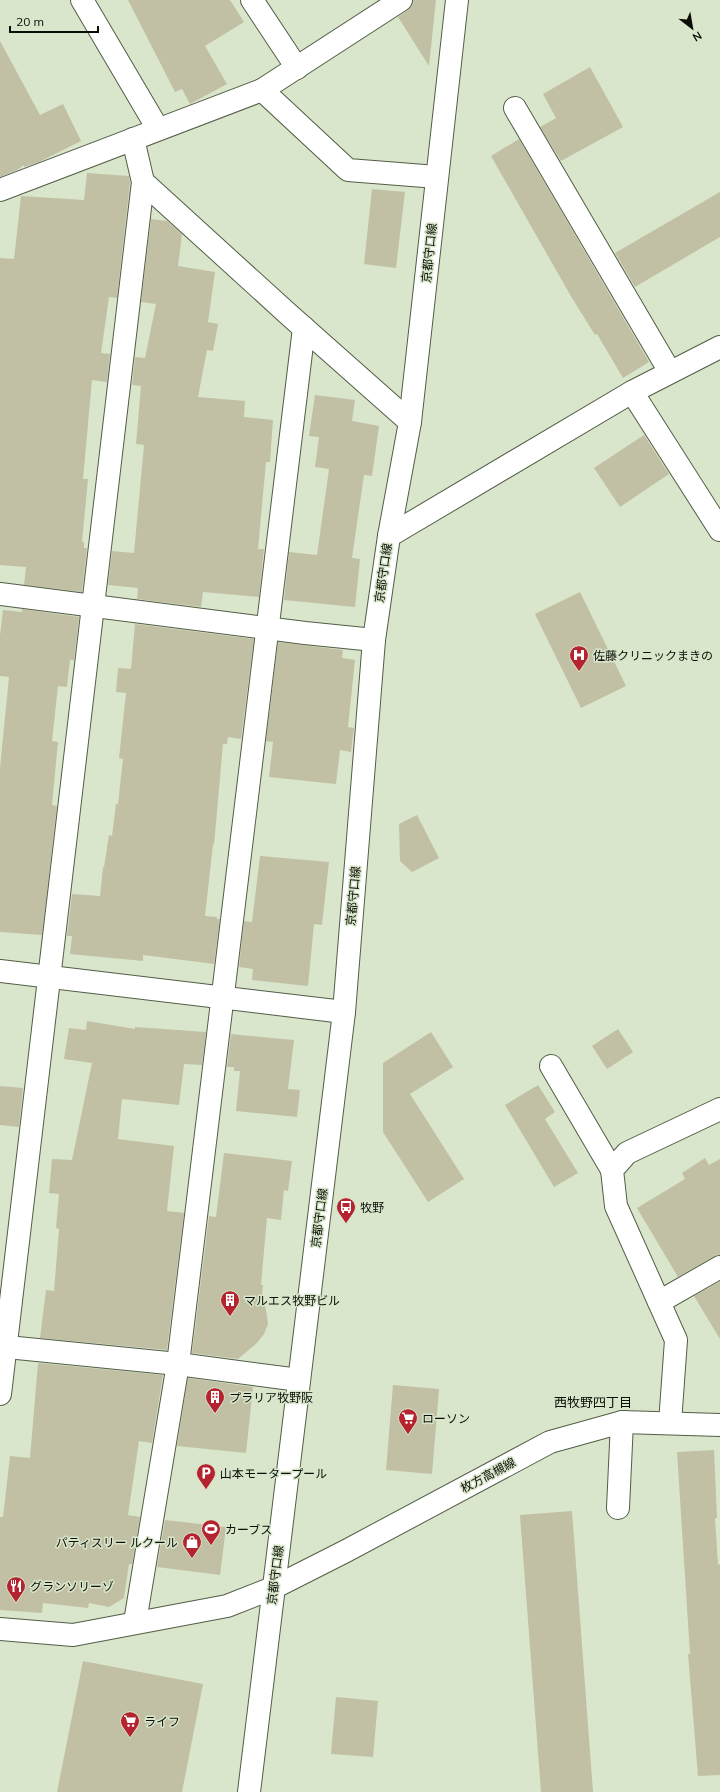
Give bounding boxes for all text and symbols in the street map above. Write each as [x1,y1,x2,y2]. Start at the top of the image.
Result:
scale bar [10,8,98,34]
north arrow [672,8,712,48]
text: 20 m [16,14,44,29]
text: N [690,28,704,45]
street label: 京都守口線 [418,222,440,284]
street label: 京都守口線 [371,542,395,604]
hospital icon: 佐藤クリニックまきの [568,644,590,672]
place label: 佐藤クリニックまきの [593,648,713,663]
street label: 京都守口線 [343,865,363,927]
street label: 京都守口線 [308,1187,330,1249]
bus stop icon: 牧野 [335,1196,357,1224]
place label: 牧野 [360,1200,384,1215]
building icon: マルエス牧野ビル [219,1289,241,1317]
place label: マルエス牧野ビル [244,1293,340,1308]
building icon: プラリア牧野阪 [204,1386,226,1414]
place label: プラリア牧野阪 [229,1390,313,1405]
district label: 西牧野四丁目 [554,1394,632,1410]
supermarket icon: ローソン [397,1407,419,1435]
place label: ローソン [422,1411,470,1426]
street label: 枚方高槻線 [458,1454,518,1496]
parking icon: 山本モータープール [195,1462,217,1490]
place label: 山本モータープール [220,1466,327,1481]
sports icon: カーブス [200,1518,222,1546]
place label: カーブス [225,1522,272,1537]
shop icon: パティスリー ルクール [181,1531,203,1559]
place label: パティスリー ルクール [56,1535,178,1550]
street label: 京都守口線 [264,1544,286,1606]
restaurant icon: グランソリーゾ [5,1575,27,1603]
place label: グランソリーゾ [30,1579,114,1594]
supermarket icon: ライフ [119,1710,141,1738]
place label: ライフ [144,1714,180,1729]

